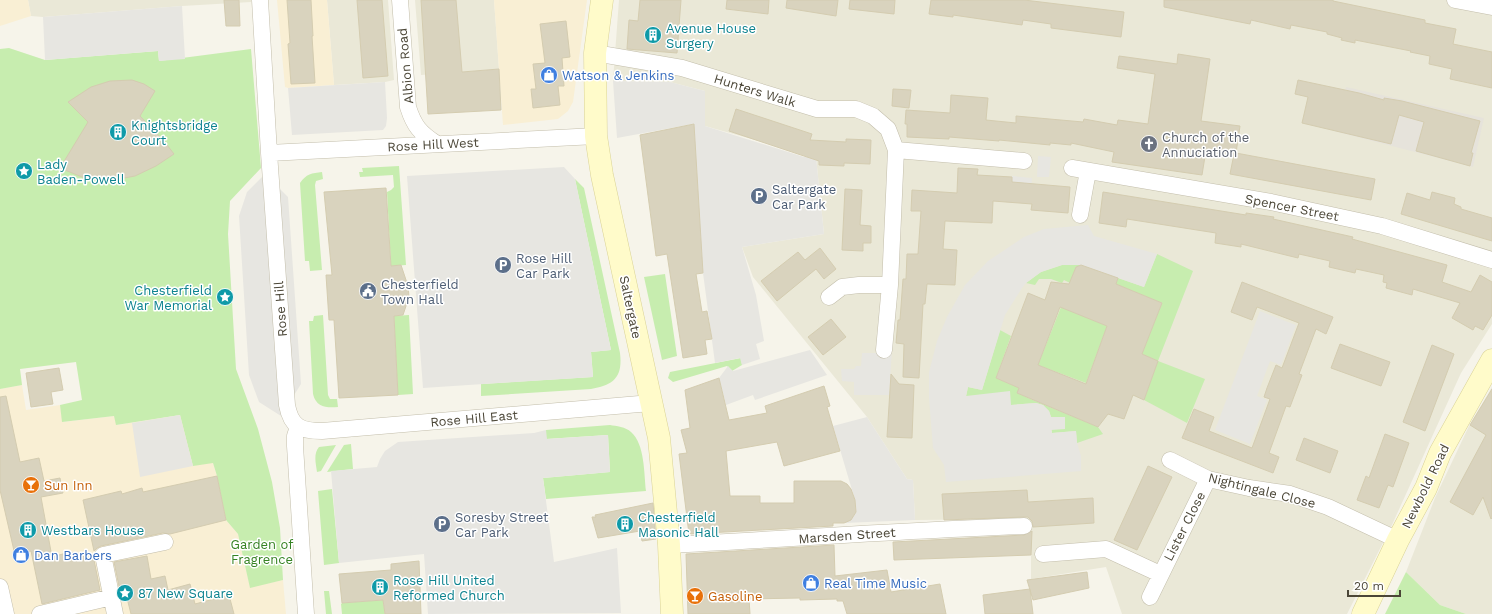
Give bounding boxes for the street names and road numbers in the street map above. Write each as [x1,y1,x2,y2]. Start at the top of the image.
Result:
street label: Albion Road [395,27,416,105]
street label: Hunters Walk [712,71,798,110]
street label: Rose Hill West [387,135,480,154]
street label: Spencer Street [1244,191,1341,224]
street label: Saltergate [617,274,645,340]
street label: Rose Hill [271,281,290,337]
street label: Rose Hill East [430,407,519,430]
street label: Newbold Road [1399,442,1452,531]
street label: Nightingale Close [1207,470,1317,511]
street label: Lister Close [1161,489,1208,563]
street label: Marsden Street [798,525,897,546]

